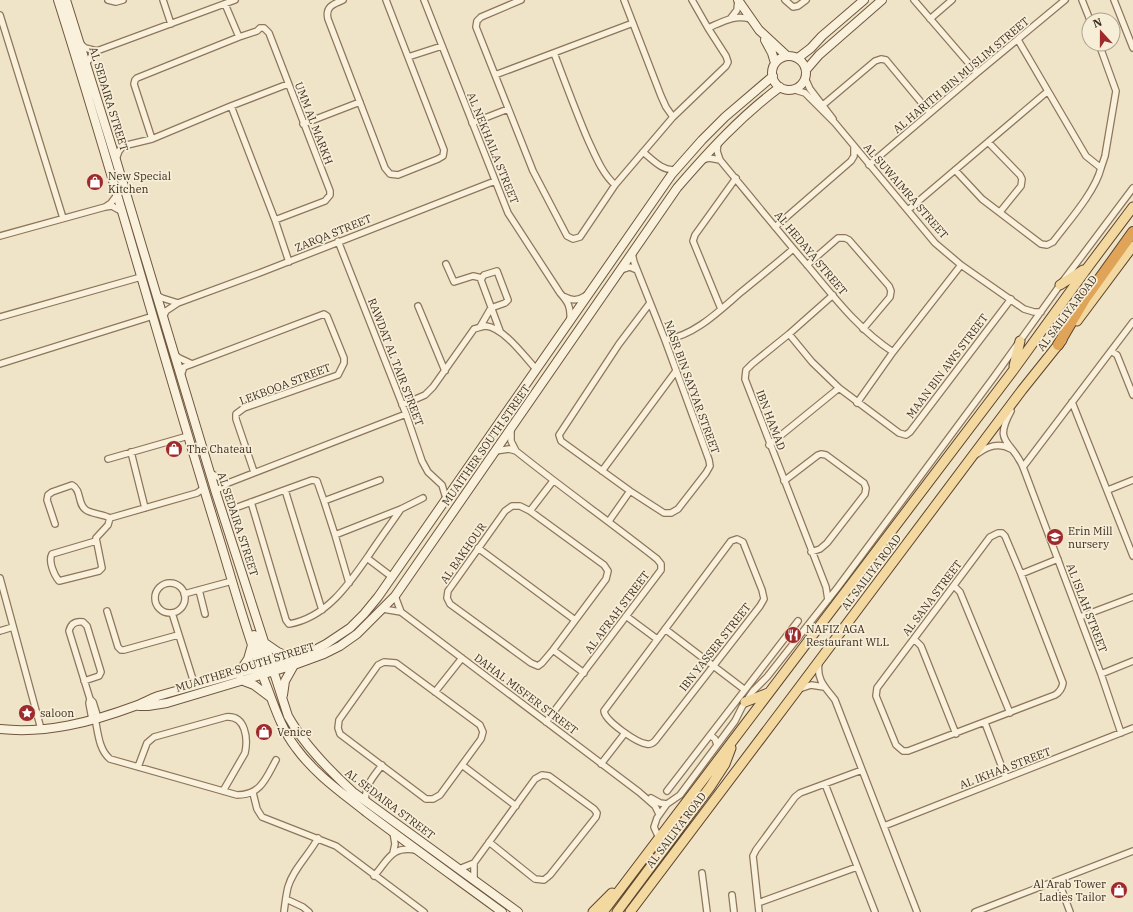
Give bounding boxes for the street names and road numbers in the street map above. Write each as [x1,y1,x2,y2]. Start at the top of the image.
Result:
street label: AL HARITH BIN MUSLIM STREET [890,14,1032,136]
street label: AL SEDAIRA STREET [86,45,132,153]
street label: UMM AL MARKH [292,80,336,167]
street label: AL NEKHAILA STREET [464,90,522,206]
street label: AL SUWAIMRA STREET [861,140,951,242]
street label: AL HEDAYA STREET [772,208,850,298]
street label: ZARQA STREET [293,211,373,255]
street label: AL SAILIYA ROAD [1034,272,1100,354]
street label: RAWDAT AL TAIR STREET [365,296,427,428]
street label: MAAN BIN AWS STREET [903,311,991,421]
street label: NASR BIN SAYYAR STREET [661,318,723,456]
street label: LEKBOOA STREET [237,360,333,408]
street label: MUAITHER SOUTH STREET [439,382,533,508]
street label: IBN HAMAD [753,388,789,452]
street label: AL SEDAIRA STREET [215,470,261,578]
street label: AL BAKHOUR [437,519,489,586]
street label: AL SAILIYA ROAD [838,531,904,613]
street label: AL SANA STREET [899,557,965,639]
street label: AL ISLAH STREET [1064,561,1110,655]
street label: AL AFRAH STREET [581,568,653,656]
street label: IBN YASSER STREET [676,600,754,694]
street label: MUAITHER SOUTH STREET [174,639,316,695]
street label: DAHAL MISFER STREET [471,650,581,738]
street label: AL IKHAA STREET [957,744,1053,792]
street label: AL SEDAIRA STREET [342,766,438,842]
street label: AL SAILIYA ROAD [643,789,709,871]

